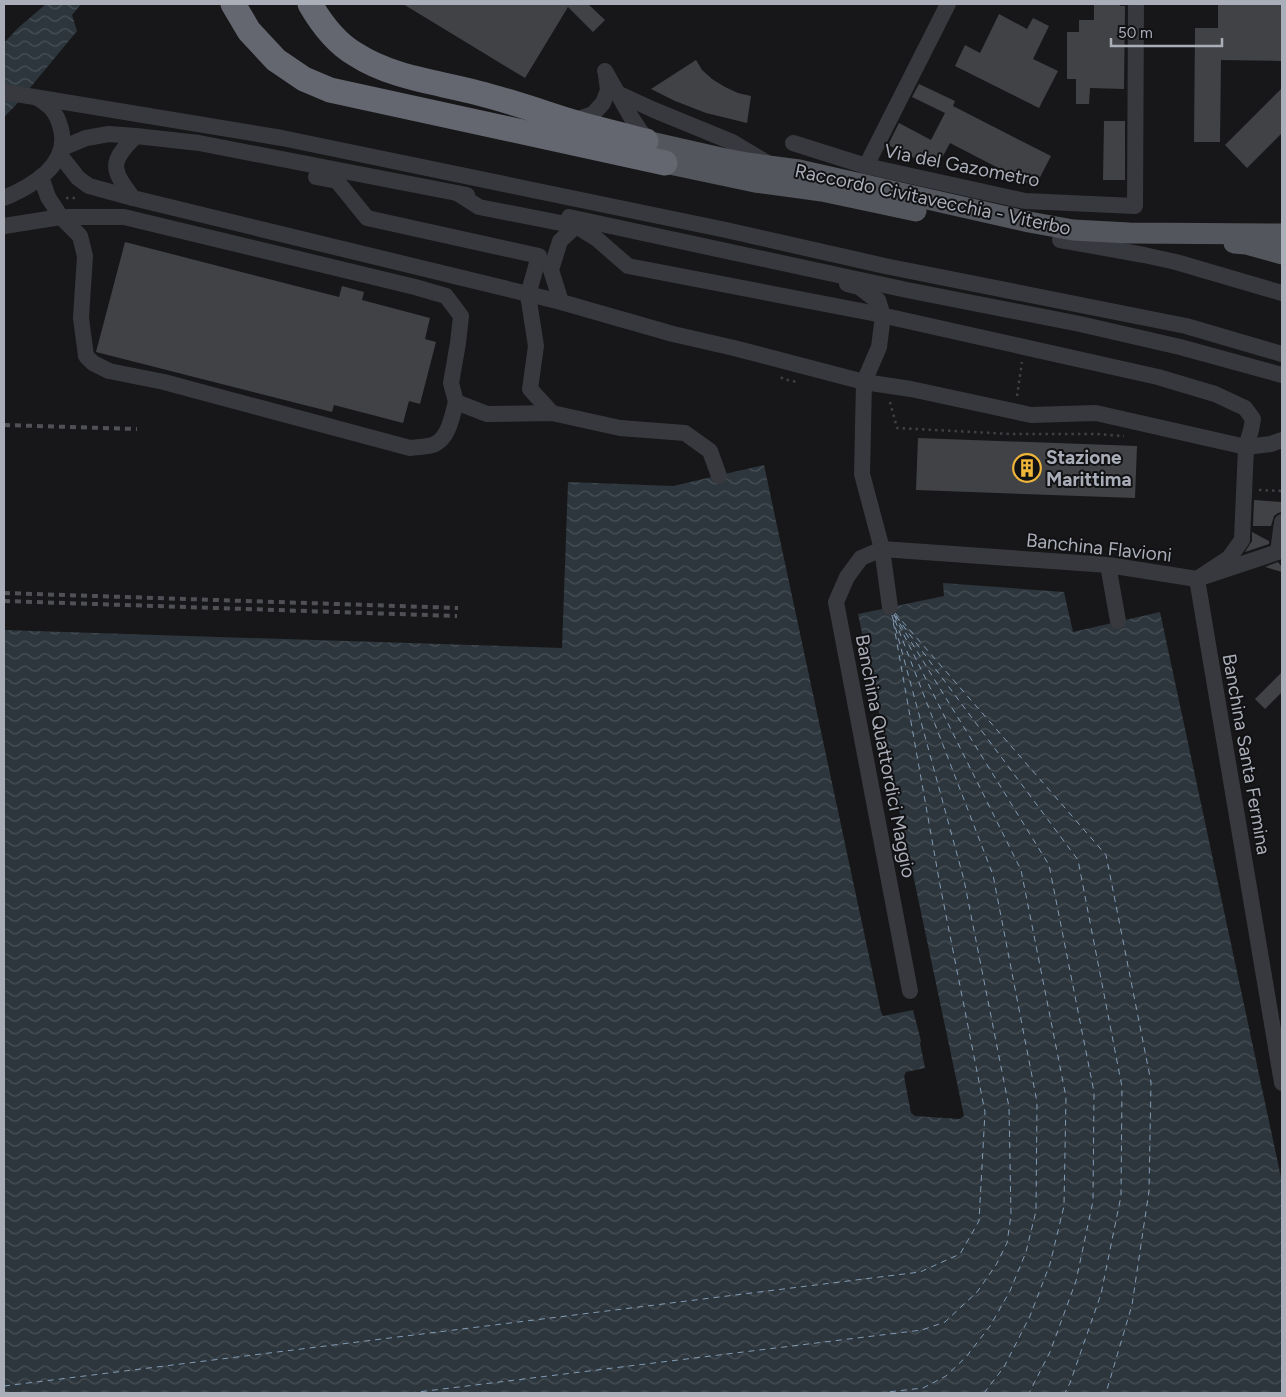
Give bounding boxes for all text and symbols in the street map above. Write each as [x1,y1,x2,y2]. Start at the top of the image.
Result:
scale bar [1111,15,1222,47]
text: 50 m [1118,24,1153,42]
street label: Via del Gazometro [882,139,1042,192]
street label: Raccordo Civitavecchia - Viterbo [793,159,1073,240]
place label: Stazione Marittima [1046,446,1132,491]
building icon: Stazione Marittima [1012,453,1042,483]
street label: Banchina Flavioni [1025,528,1173,567]
street label: Banchina Quattordici Maggio [851,632,920,880]
street label: Banchina Santa Fermina [1218,652,1276,856]

